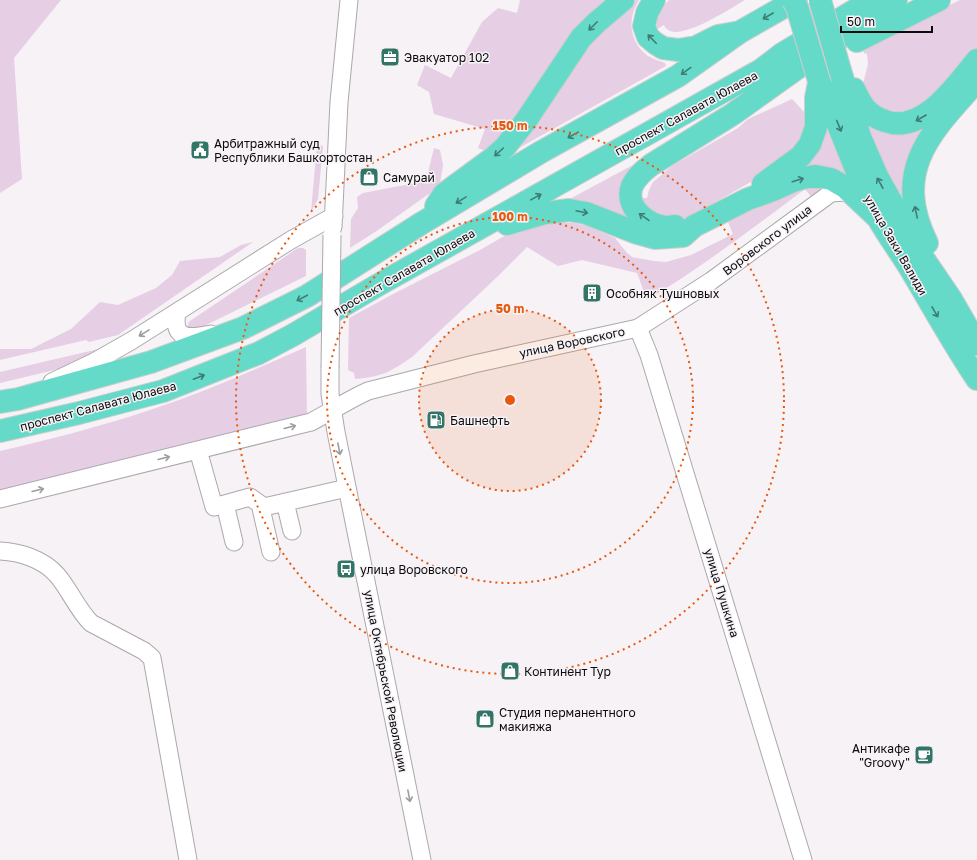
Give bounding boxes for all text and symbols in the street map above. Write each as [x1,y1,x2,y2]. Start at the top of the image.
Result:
scale bar [841,8,932,34]
one-way arrow [762,13,774,21]
text: 50 m [847,14,875,29]
one-way arrow [588,21,598,31]
one-way arrow [647,34,657,44]
office icon: Эвакуатор 102 [379,46,401,68]
place label: Эвакуатор 102 [404,50,489,65]
street label: проспект Салавата Юлаева [612,67,760,159]
one-way arrow [681,67,692,75]
one-way arrow [915,114,927,122]
text: 150 m [493,118,527,133]
one-way arrow [836,120,843,132]
one-way arrow [567,131,579,139]
place label: Арбитражный суд Республики Башкортостан [214,136,373,165]
public building icon: Арбитражный суд Республики Башкортостан [189,139,211,161]
one-way arrow [495,147,505,156]
shop icon: Самурай [358,166,380,188]
place label: Самурай [383,170,435,185]
one-way arrow [791,176,804,183]
one-way arrow [876,177,883,189]
street label: улица Заки Валиди [861,192,931,298]
one-way arrow [530,193,542,201]
one-way arrow [455,197,467,205]
street label: Воровского улица [719,202,815,278]
one-way arrow [911,206,919,219]
text: 100 m [492,209,528,224]
one-way arrow [575,209,588,217]
one-way arrow [638,213,649,221]
street label: проспект Салавата Юлаева [330,225,478,319]
building icon: Особняк Тушновых [581,282,603,304]
place label: Особняк Тушновых [606,286,720,301]
one-way arrow [296,295,308,302]
text: 50 m [496,301,524,316]
one-way arrow [932,306,940,318]
street label: улица Воровского [518,323,626,361]
one-way arrow [138,329,149,337]
one-way arrow [193,372,205,380]
street label: проспект Салавата Юлаева [18,378,178,434]
centre of rings [503,393,517,407]
fuel station icon: Башнефть [425,409,447,431]
place label: Башнефть [450,413,510,428]
one-way arrow [283,423,296,430]
one-way arrow [335,442,343,455]
one-way arrow [157,454,170,462]
one-way arrow [31,486,44,493]
street label: улица Пушкина [701,547,743,639]
bus stop icon: улица Воровского [335,558,357,580]
place label: улица Воровского [360,562,468,577]
street label: улица Октябрьской Революции [361,589,411,773]
shop icon: Континент Тур [499,660,521,682]
place label: Континент Тур [524,664,611,679]
place label: Студия перманентного макияжа [499,705,636,734]
shop icon: Студия перманентного макияжа [474,708,496,730]
place label: Антикафе "Groovy" [852,741,910,770]
cafe icon: Антикафе "Groovy" [913,744,935,766]
one-way arrow [405,789,413,802]

